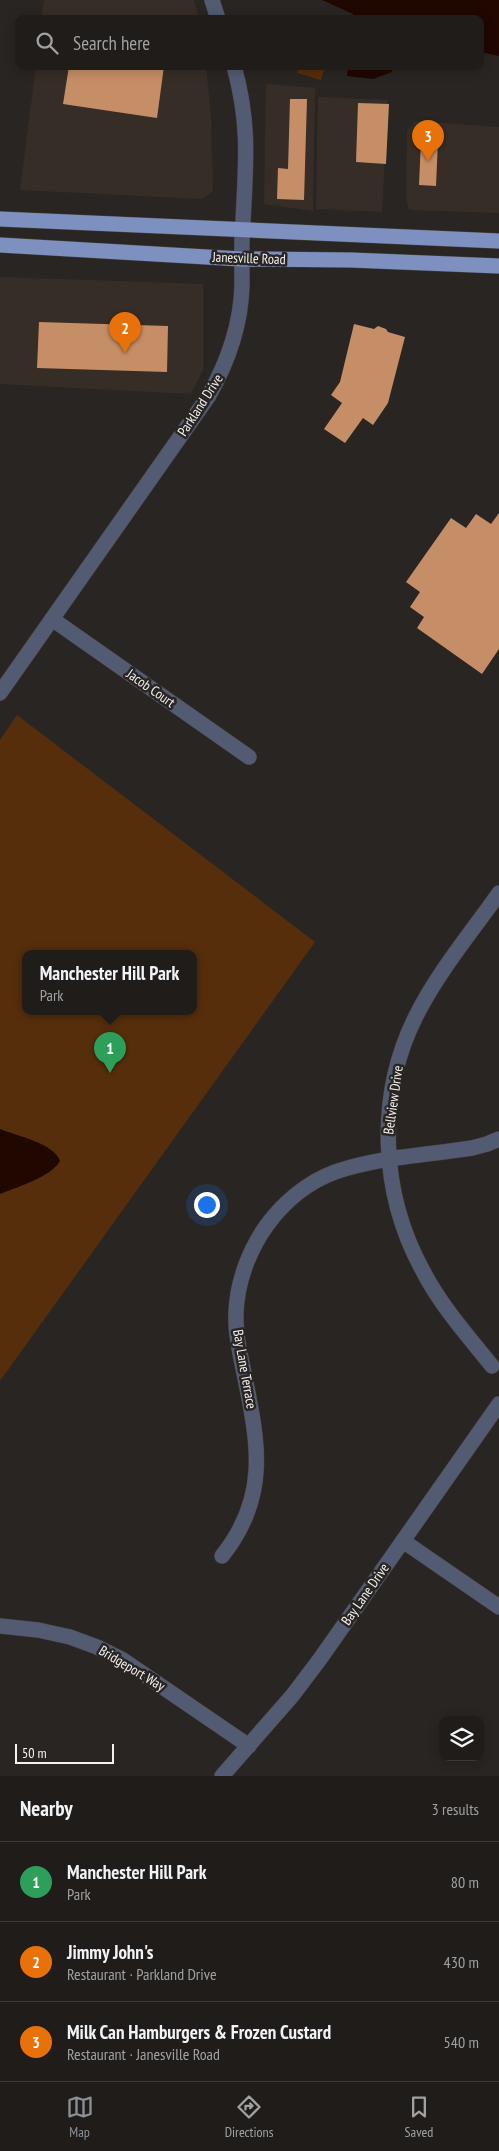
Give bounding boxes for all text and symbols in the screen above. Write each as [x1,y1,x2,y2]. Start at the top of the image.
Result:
search box [15,15,484,70]
icon: search [33,29,61,57]
text: Search here [73,31,150,55]
pin: 3 [412,120,444,161]
street label: Janesville Road [211,248,286,268]
pin: 2 [109,312,141,353]
street label: Parkland Drive [173,370,227,439]
street label: Jacob Court [122,664,179,711]
popup [22,950,197,1015]
text: Manchester Hill Park [40,961,179,985]
text: Park [40,985,64,1005]
pin: 1 [94,1032,126,1073]
street label: Bellview Drive [379,1064,407,1136]
your location [194,1192,220,1218]
street label: Bay Lane Terrace [229,1328,261,1410]
street label: Bay Lane Drive [337,1559,393,1628]
street label: Bridgeport Way [96,1641,169,1695]
map controls [439,1716,484,1761]
button: layers [439,1716,484,1761]
scale bar [15,1741,114,1764]
text: 50 m [22,1744,47,1762]
text: Nearby [20,1795,73,1822]
text: 3 results [432,1799,479,1819]
text: Manchester Hill Park [67,1860,206,1884]
text: 1 [32,1872,40,1892]
text: 80 m [451,1872,479,1892]
text: Park [67,1884,91,1904]
text: Jimmy John's [67,1940,154,1964]
text: 2 [32,1952,40,1972]
text: 430 m [444,1952,479,1972]
text: Restaurant · Parkland Drive [67,1964,217,1984]
text: Milk Can Hamburgers & Frozen Custard [67,2020,331,2044]
text: 3 [32,2032,40,2052]
text: 540 m [444,2032,479,2052]
text: Restaurant · Janesville Road [67,2044,220,2064]
tab: Map [66,2093,94,2141]
tab: Directions [225,2093,273,2141]
tab: Saved [405,2093,433,2141]

